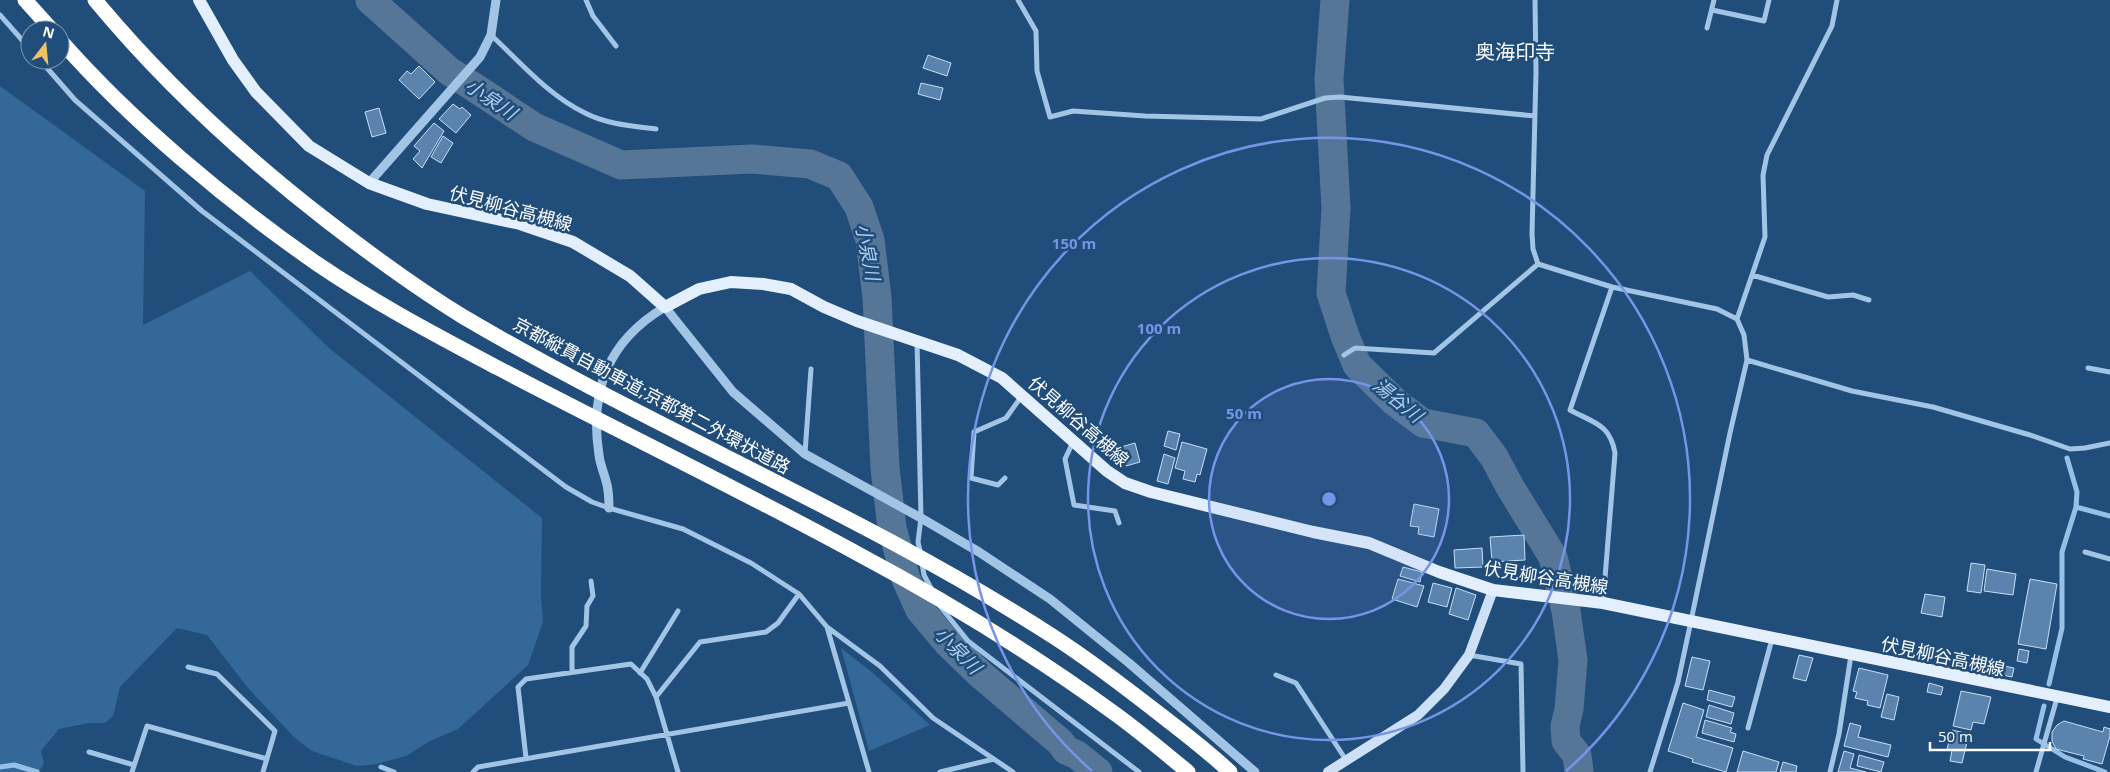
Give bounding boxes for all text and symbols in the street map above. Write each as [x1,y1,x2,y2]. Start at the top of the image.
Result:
north arrow [20,20,70,70]
text: N [41,21,57,43]
district label: 奥海印寺 [1475,38,1555,65]
water label: 小泉川 [460,72,524,127]
street label: 伏見柳谷高槻線 [447,180,575,236]
water label: 小泉川 [850,222,887,284]
text: 150 m [1052,233,1096,253]
street label: 京都縦貫自動車道;京都第二外環状道路 [509,311,795,479]
text: 100 m [1137,318,1181,338]
street label: 伏見柳谷高槻線 [1024,371,1134,471]
water label: 湯谷川 [1368,372,1430,429]
text: 50 m [1226,403,1262,423]
centre of rings [1320,490,1338,508]
street label: 伏見柳谷高槻線 [1482,555,1610,599]
water label: 小泉川 [929,621,989,681]
street label: 伏見柳谷高槻線 [1879,631,2007,681]
scale bar [1930,720,2050,752]
text: 50 m [1938,726,1973,746]

